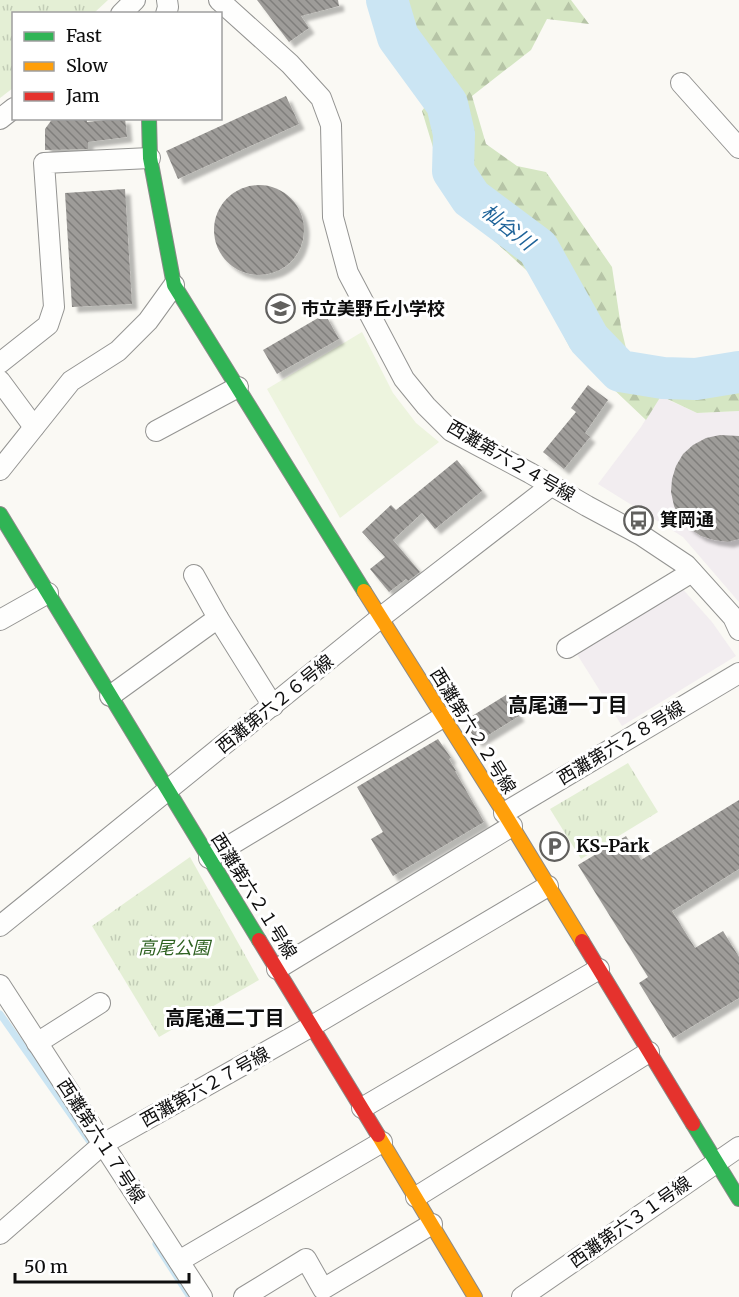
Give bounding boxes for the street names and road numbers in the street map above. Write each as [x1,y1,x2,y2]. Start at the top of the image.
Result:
street label: 西灘第六２４号線 [443,415,579,507]
street label: 西灘第六２６号線 [211,649,338,758]
street label: 西灘第六２２号線 [426,664,521,798]
street label: 西灘第六２８号線 [553,696,688,790]
street label: 西灘第六２１号線 [207,829,302,963]
street label: 西灘第六２７号線 [136,1042,273,1132]
street label: 西灘第六１７号線 [53,1074,150,1207]
street label: 西灘第六３１号線 [564,1171,695,1272]

